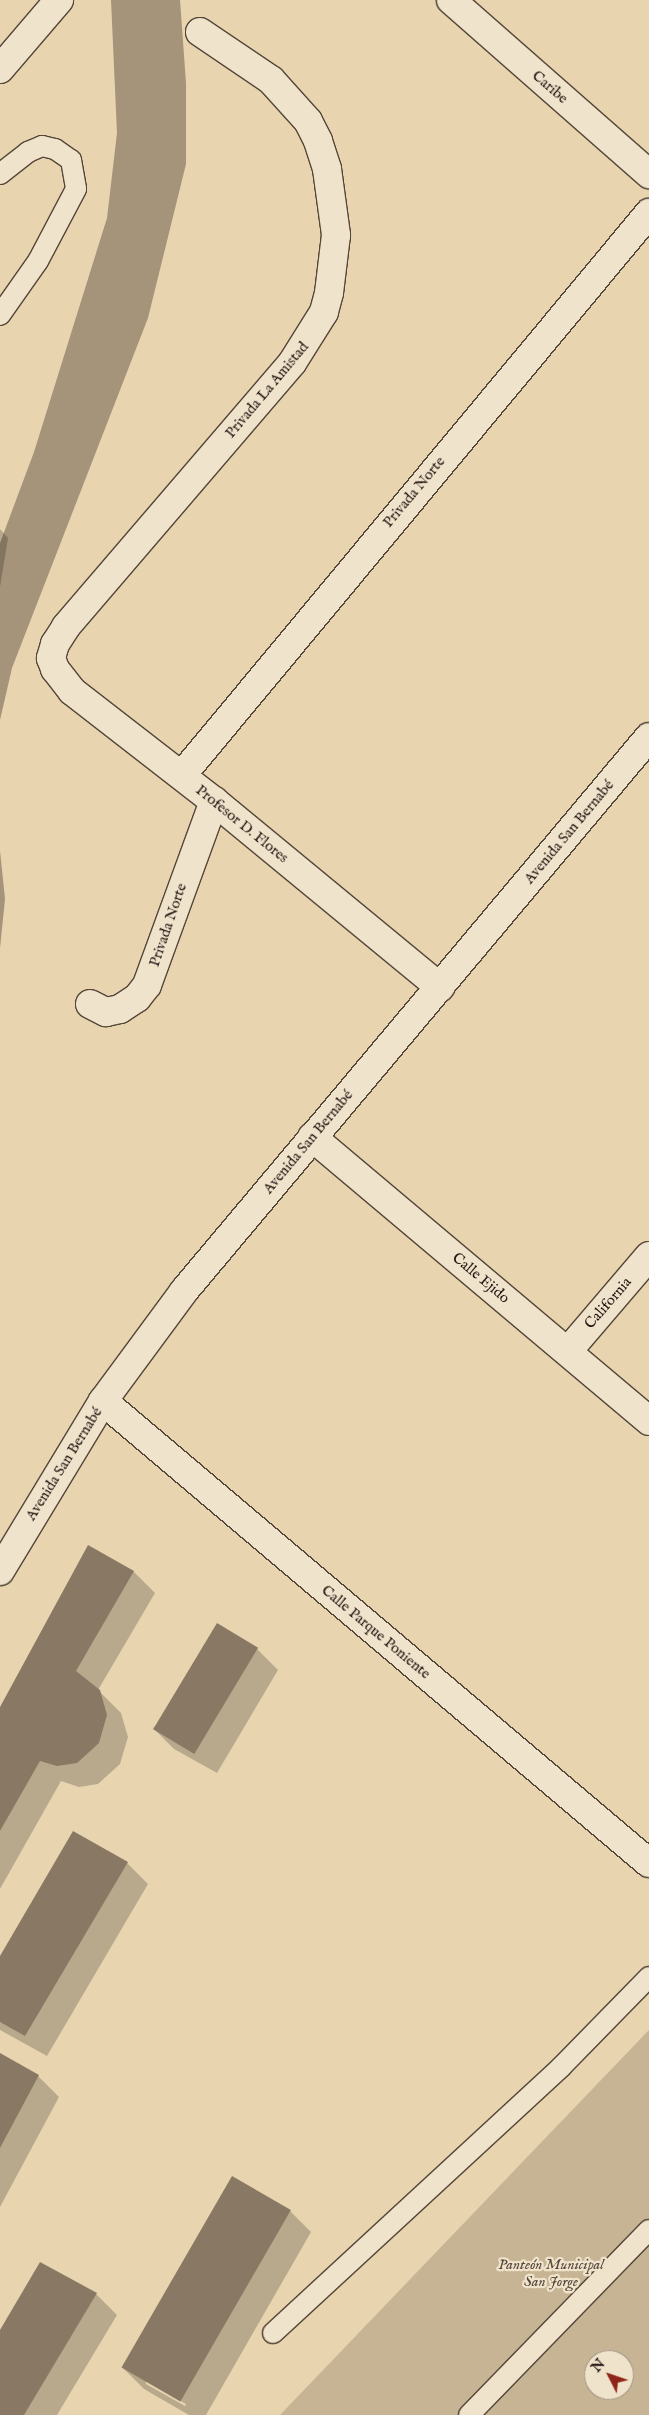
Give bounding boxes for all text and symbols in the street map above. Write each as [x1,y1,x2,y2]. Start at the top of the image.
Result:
street label: Caribe [528,67,572,107]
street label: Privada La Amistad [222,338,312,442]
street label: Privada Norte [379,453,449,531]
street label: Avenida San Bernabé [520,776,618,888]
street label: Profesor D. Flores [192,781,292,867]
street label: Privada Norte [145,881,191,969]
street label: Avenida San Bernabé [259,1086,357,1198]
street label: Calle Ejido [449,1249,513,1307]
street label: California [581,1273,635,1333]
street label: Avenida San Bernabé [22,1404,106,1524]
street label: Calle Parque Poniente [318,1581,434,1683]
park label: Panteón Municipal San Jorge [498,2255,604,2290]
north arrow [584,2350,634,2400]
text: N [588,2355,609,2376]

